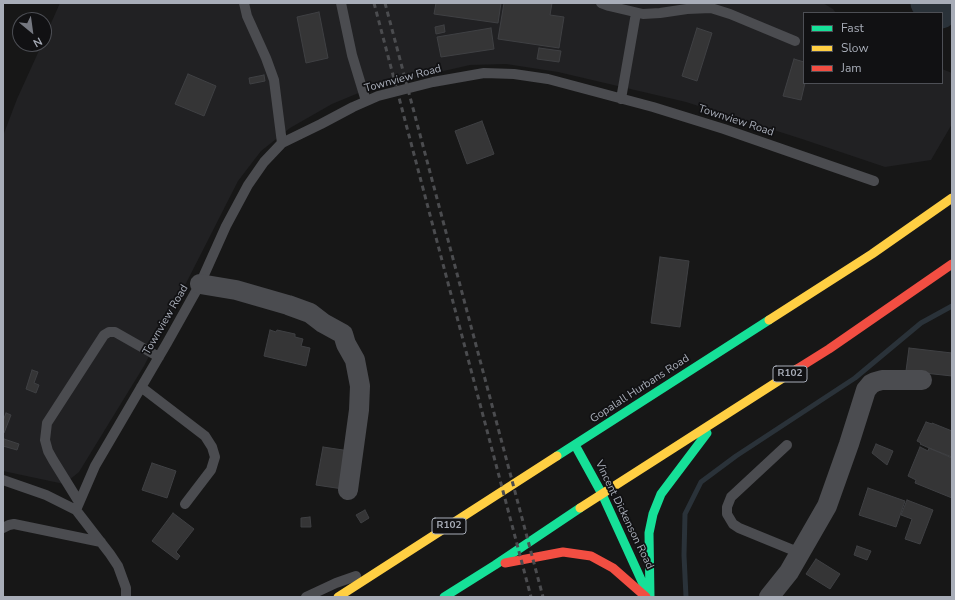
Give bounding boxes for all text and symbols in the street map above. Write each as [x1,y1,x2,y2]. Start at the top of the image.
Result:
north arrow [12,12,52,52]
legend [803,12,943,84]
text: Fast [841,20,864,36]
text: N [30,33,45,51]
text: Slow [841,40,869,56]
text: Jam [841,60,862,76]
street label: Townview Road [363,62,443,96]
street label: Townview Road [696,103,776,139]
street label: Townview Road [141,283,191,357]
street label: Gopalall Hurbans Road [588,352,692,426]
road number: R102 [773,366,807,382]
street label: Vincent Dickenson Road [592,458,656,572]
road number: R102 [432,518,466,534]

